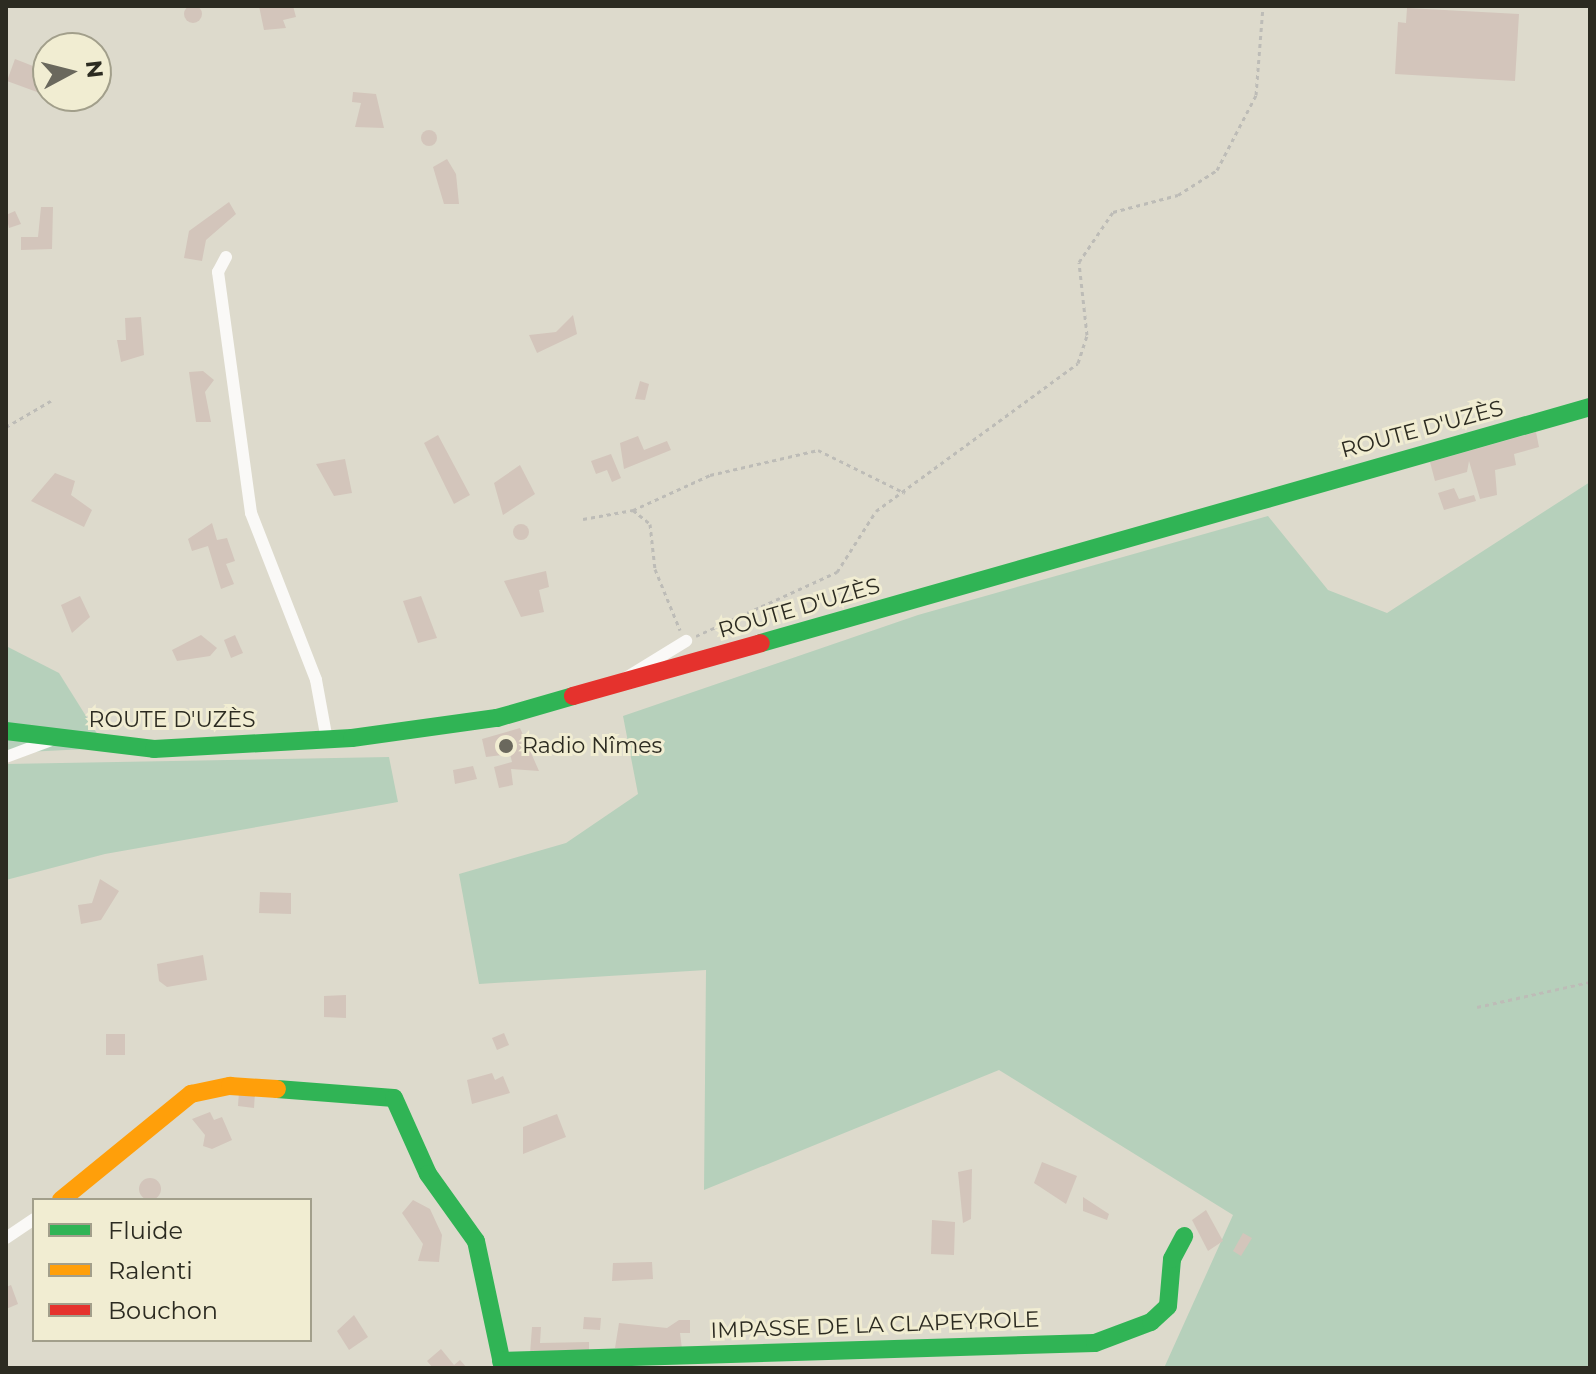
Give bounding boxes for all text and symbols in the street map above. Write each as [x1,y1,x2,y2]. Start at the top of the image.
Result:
north arrow [32,32,112,112]
text: N [80,59,109,80]
street label: ROUTE D'UZÈS [1338,395,1506,463]
street label: ROUTE D'UZÈS [715,572,883,644]
street label: ROUTE D'UZÈS [89,707,255,733]
place label: Radio Nîmes [522,733,662,759]
marker: Radio Nîmes [497,737,515,755]
legend [32,1198,312,1342]
text: Fluide [108,1216,183,1245]
text: Ralenti [108,1256,193,1285]
text: Bouchon [108,1296,218,1325]
street label: IMPASSE DE LA CLAPEYROLE [710,1306,1040,1344]

